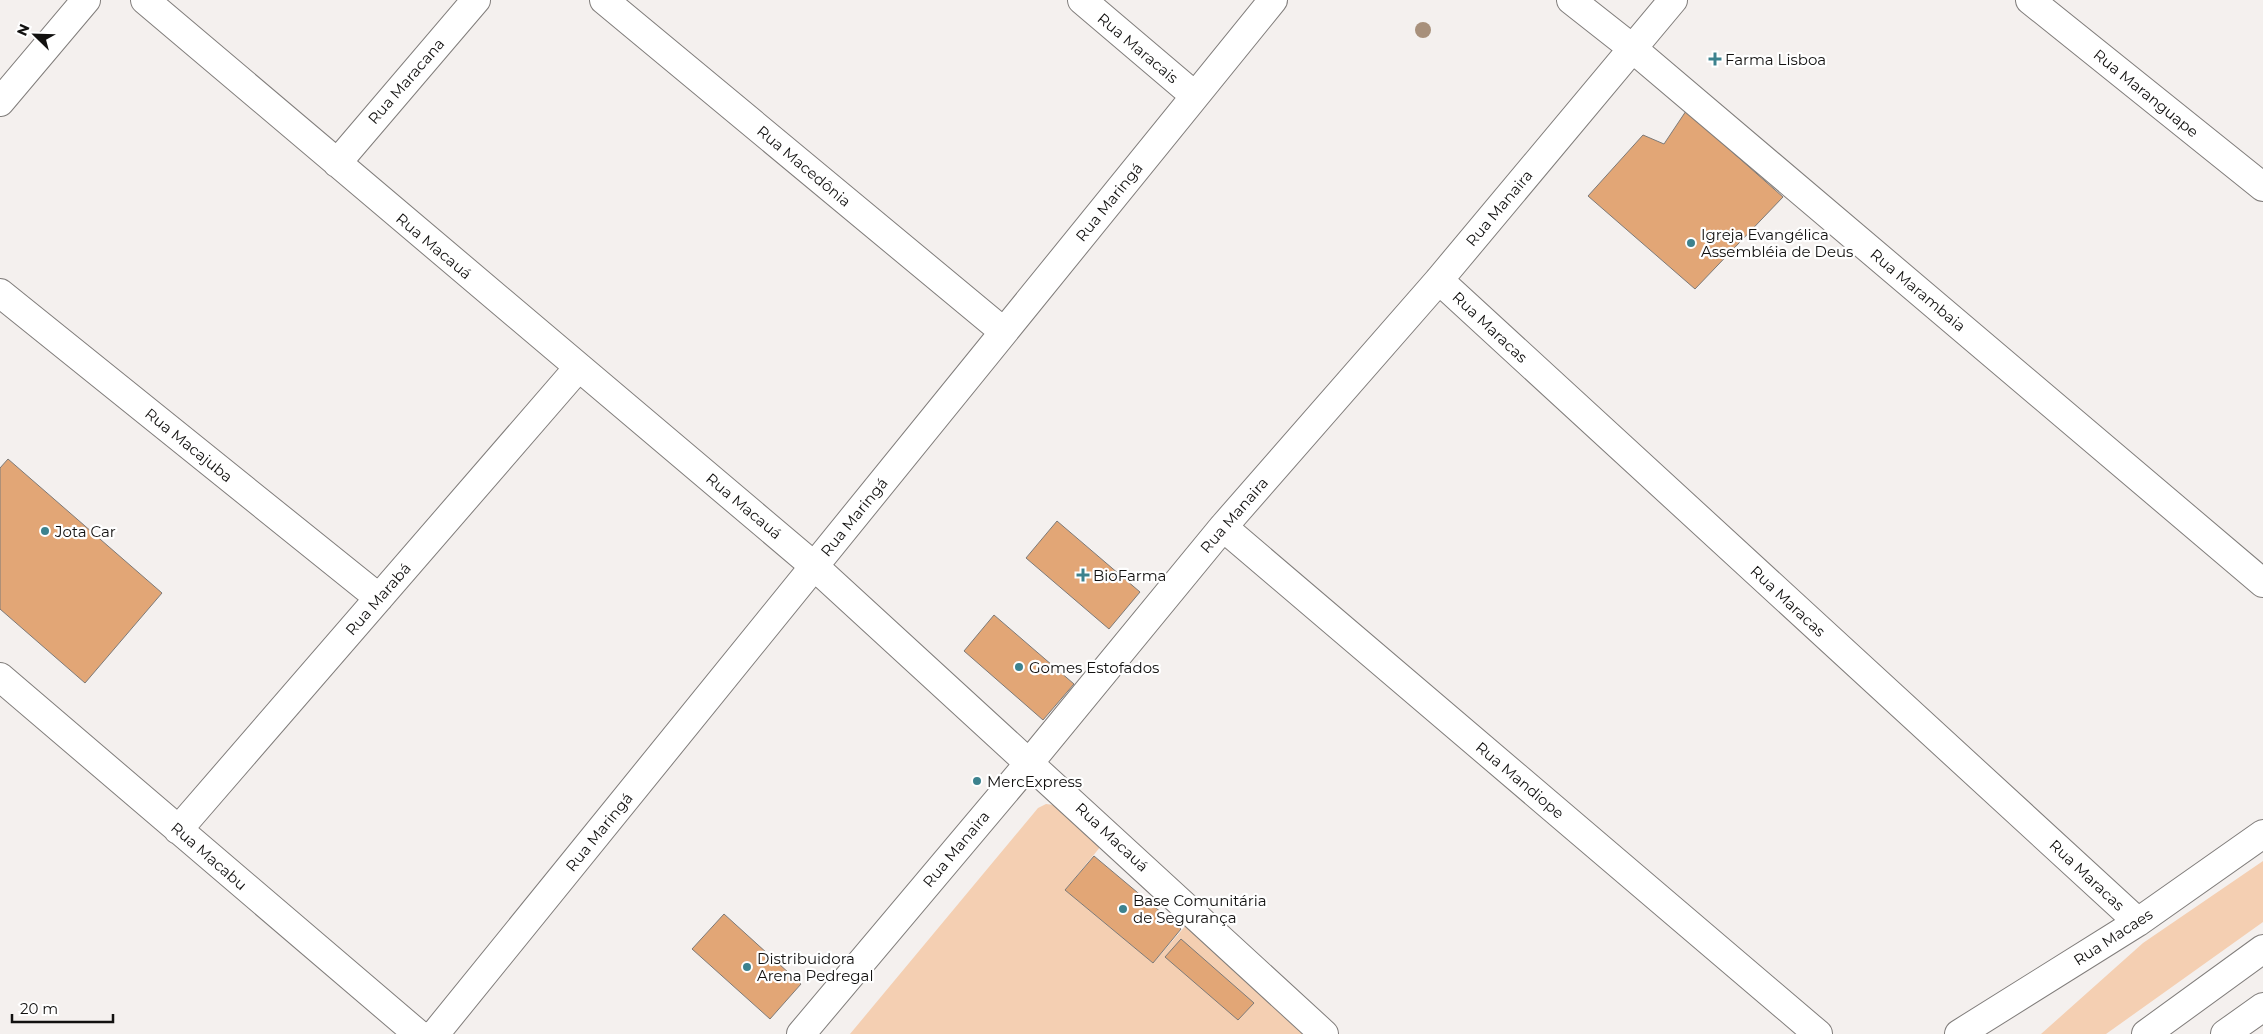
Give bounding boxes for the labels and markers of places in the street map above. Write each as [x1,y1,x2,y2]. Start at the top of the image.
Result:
place label: Farma Lisboa [1725,50,1826,69]
marker: Farma Lisboa [1709,53,1721,65]
place label: Igreja Evangélica Assembléia de Deus [1701,225,1853,261]
marker: Igreja Evangélica Assembléia de Deus [1685,237,1697,249]
place label: Jota Car [54,522,116,541]
marker: Jota Car [39,525,51,537]
place label: BioFarma [1093,566,1166,585]
marker: BioFarma [1077,569,1089,581]
place label: Gomes Estofados [1029,658,1159,677]
marker: Gomes Estofados [1013,661,1025,673]
place label: MercExpress [987,772,1082,791]
marker: MercExpress [971,775,983,787]
place label: Base Comunitária de Segurança [1133,891,1267,927]
marker: Base Comunitária de Segurança [1117,903,1129,915]
place label: Distribuidora Arena Pedregal [757,949,873,985]
marker: Distribuidora Arena Pedregal [741,961,753,973]

